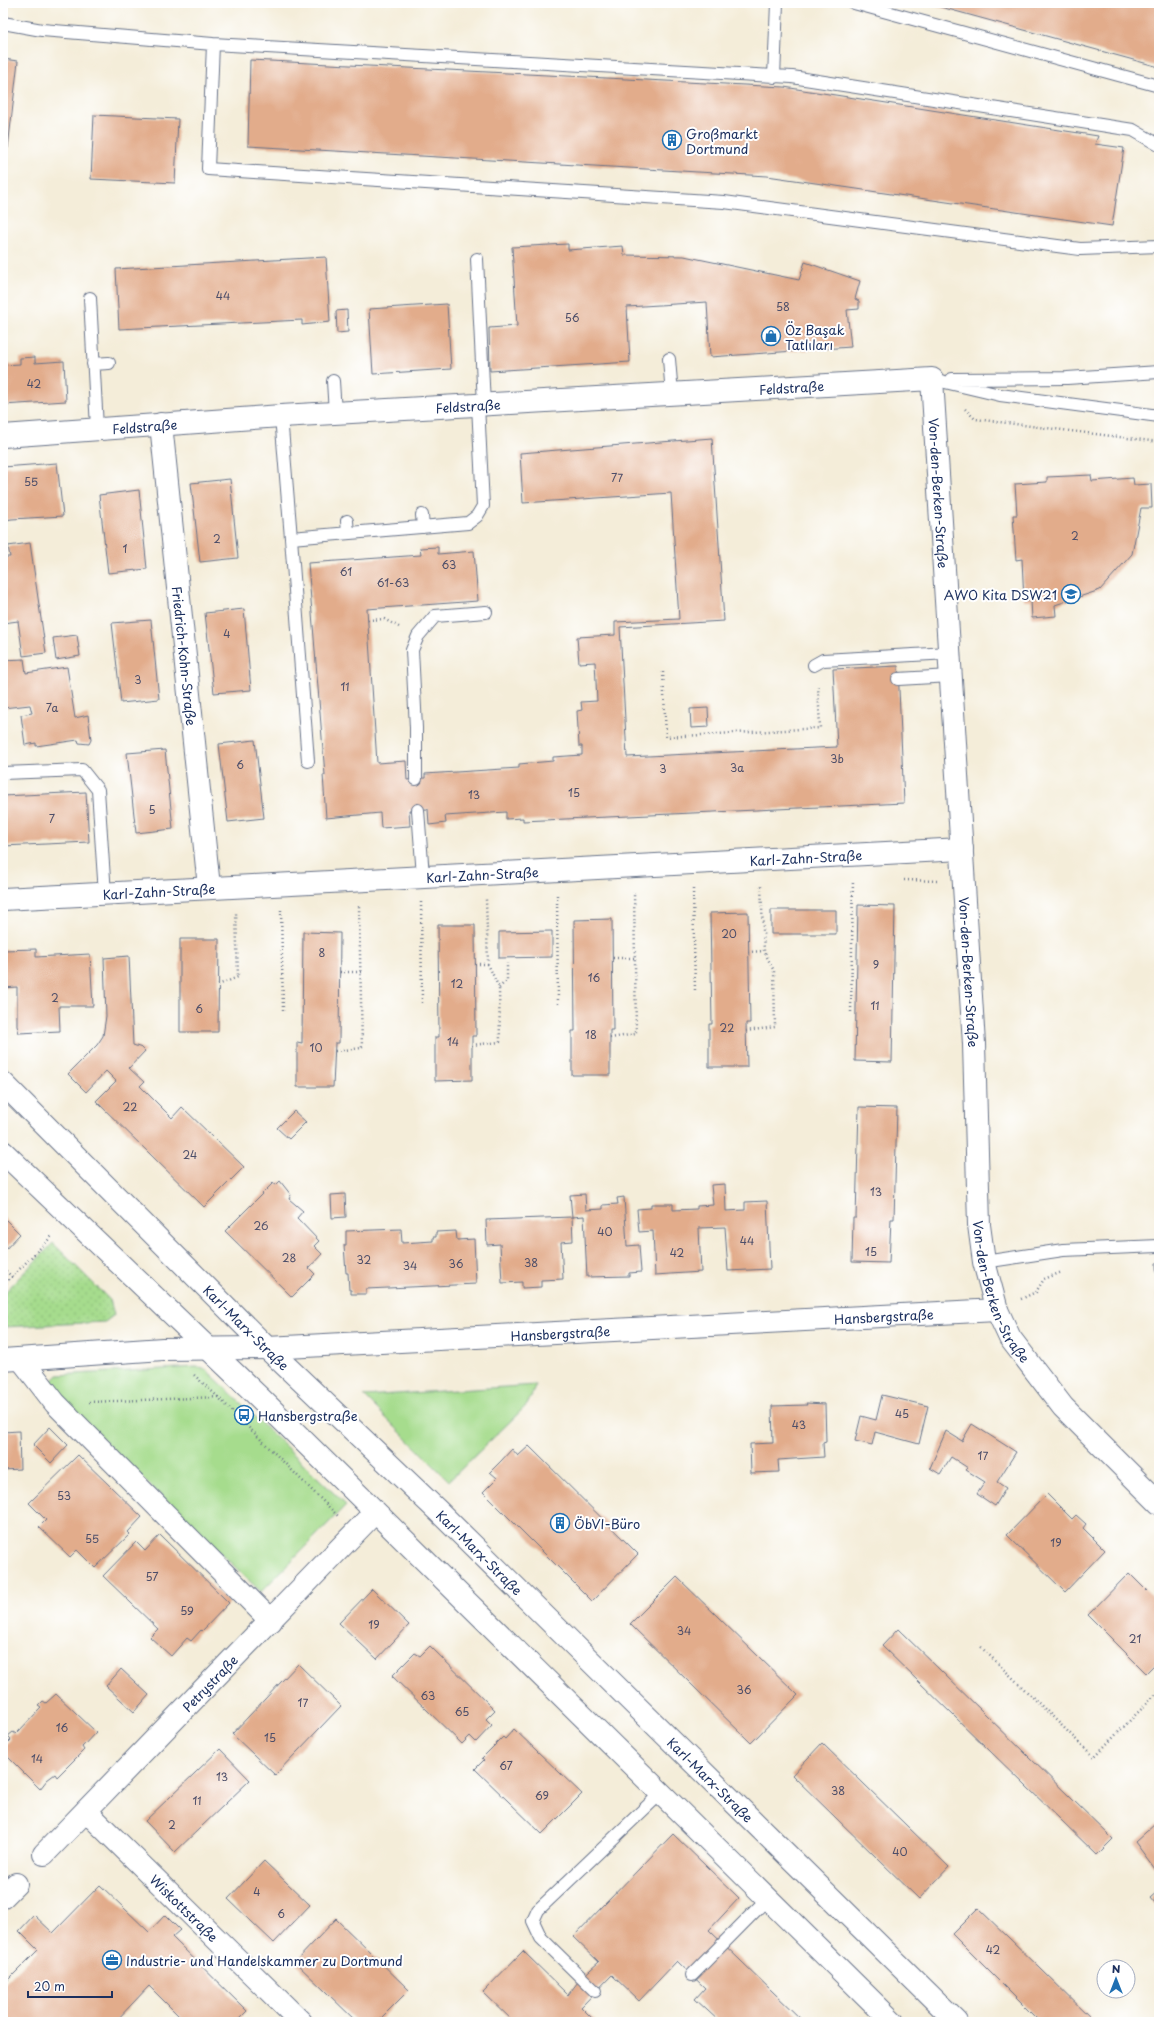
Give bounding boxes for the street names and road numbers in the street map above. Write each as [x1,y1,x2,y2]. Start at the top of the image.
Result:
street label: Feldstraße [758,376,825,398]
street label: Feldstraße [435,394,501,417]
street label: Feldstraße [111,414,178,438]
street label: Von-den-Berken-Straße [925,417,953,569]
street label: Friedrich-Kohn-Straße [168,585,202,727]
street label: Karl-Zahn-Straße [749,845,863,870]
street label: Karl-Zahn-Straße [426,862,539,886]
street label: Karl-Zahn-Straße [102,878,216,903]
street label: Von-den-Berken-Straße [955,896,984,1048]
street label: Von-den-Berken-Straße [969,1220,1035,1366]
street label: Karl-Marx-Straße [200,1280,294,1374]
street label: Hansbergstraße [833,1304,934,1328]
street label: Hansbergstraße [510,1321,611,1345]
street label: Karl-Marx-Straße [433,1505,527,1599]
street label: Petrystraße [177,1650,242,1716]
street label: Karl-Marx-Straße [664,1733,758,1826]
street label: Wiskottstraße [146,1870,223,1946]

